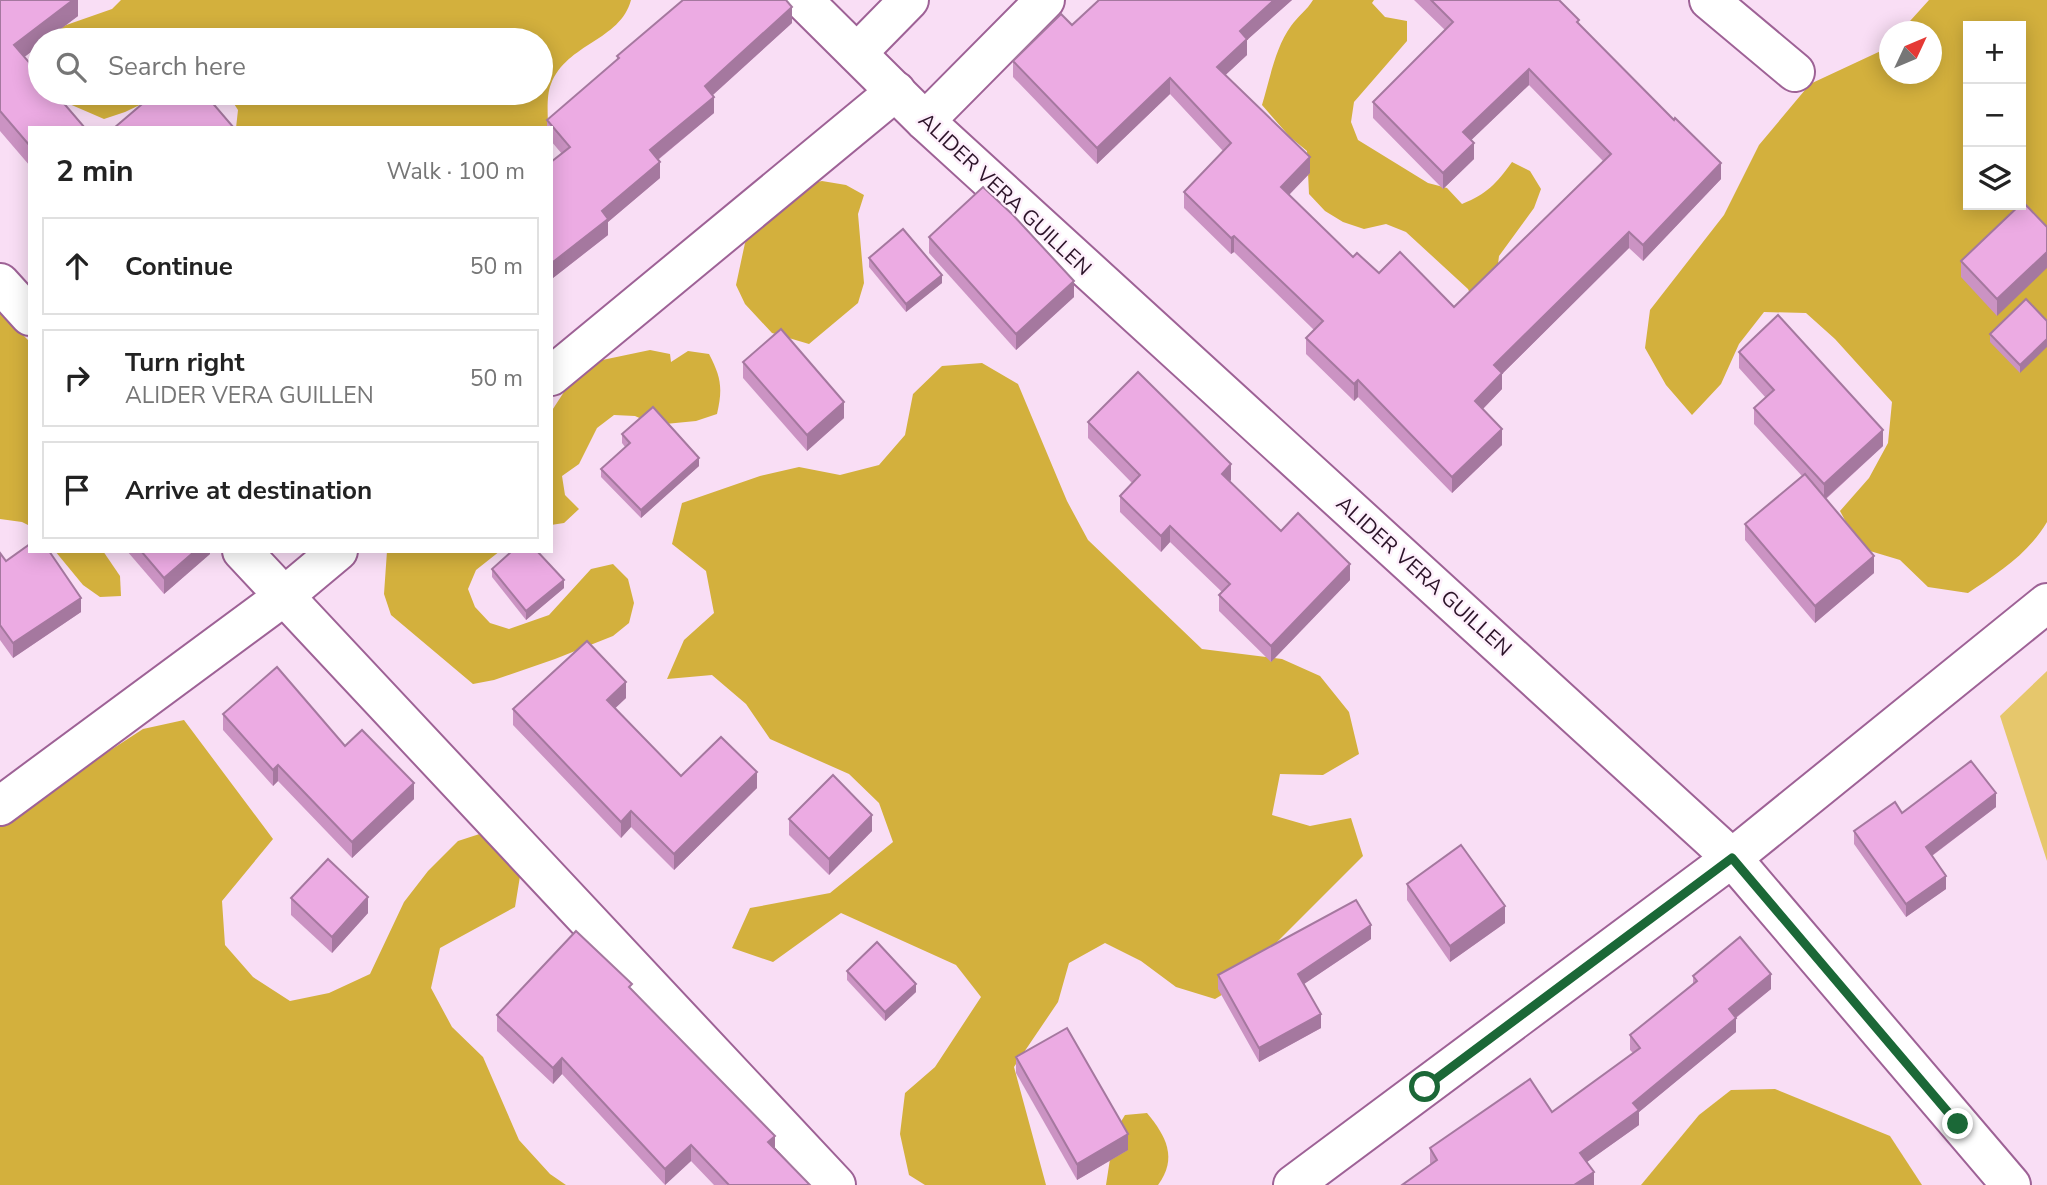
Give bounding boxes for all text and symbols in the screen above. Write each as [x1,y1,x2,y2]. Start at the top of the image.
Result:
north arrow [1879,21,1942,84]
map controls [1963,21,2026,210]
button: + [1963,21,2026,84]
search box [28,28,553,105]
icon: search [52,48,90,86]
text: Search here [108,49,246,84]
button: − [1963,84,2026,147]
street label: ALIDER VERA GUILLEN [912,106,1098,282]
button: layers [1963,147,2026,210]
text: 2 min [56,151,134,192]
text: Walk · 100 m [386,156,525,187]
icon: ahead [58,247,96,285]
text: Continue [125,249,233,284]
text: 50 m [470,251,523,282]
text: Turn right [125,345,244,380]
icon: right [58,359,96,397]
text: 50 m [470,363,523,394]
text: ALIDER VERA GUILLEN [125,380,374,411]
icon: arrive [58,471,96,509]
text: Arrive at destination [125,473,372,508]
street label: ALIDER VERA GUILLEN [1330,490,1518,662]
route start [1409,1071,1440,1102]
route end [1942,1108,1973,1139]

